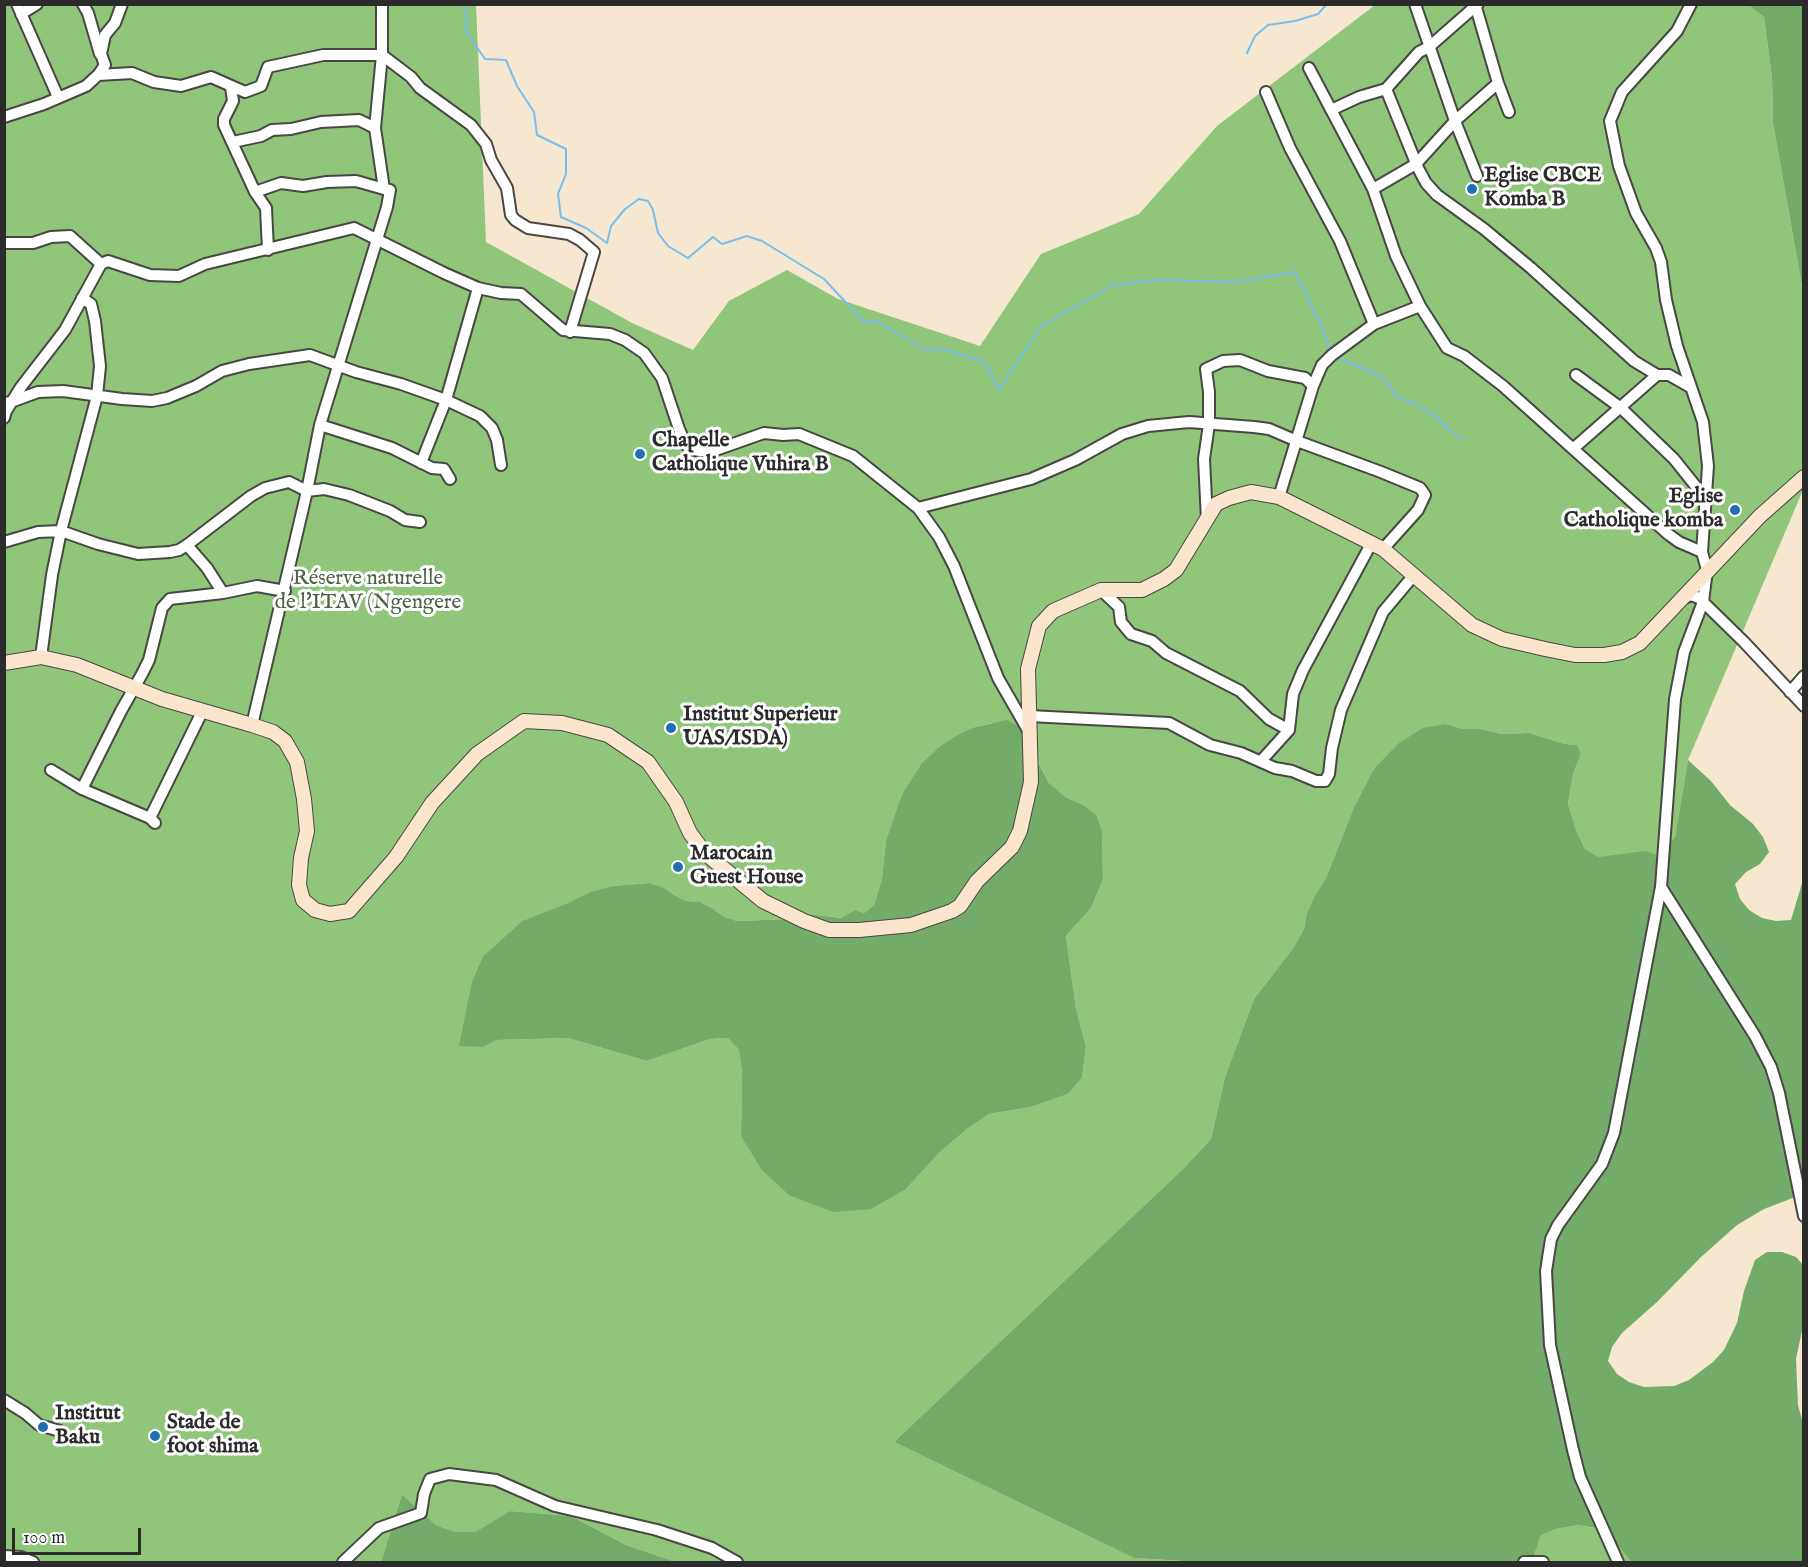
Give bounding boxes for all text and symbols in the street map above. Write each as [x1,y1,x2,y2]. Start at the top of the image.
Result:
place label: Eglise CBCE Komba B [1484,164,1601,214]
marker: Eglise CBCE Komba B [1465,182,1479,196]
place label: Chapelle Catholique Vuhira B [652,429,829,479]
marker: Chapelle Catholique Vuhira B [633,447,647,461]
place label: Eglise Catholique komba [1564,485,1723,535]
marker: Eglise Catholique komba [1728,503,1742,517]
park label: Réserve naturelle de l'ITAV (Ngengere [275,567,461,617]
place label: Institut Superieur UAS/ISDA) [683,703,837,753]
marker: Institut Superieur UAS/ISDA) [664,721,678,735]
place label: Marocain Guest House [690,842,803,892]
marker: Marocain Guest House [671,860,685,874]
place label: Institut Baku [55,1402,121,1452]
place label: Stade de foot shima [167,1411,258,1461]
marker: Institut Baku [36,1420,50,1434]
marker: Stade de foot shima [148,1429,162,1443]
scale bar [15,1516,144,1554]
text: 100 m [23,1527,65,1550]

